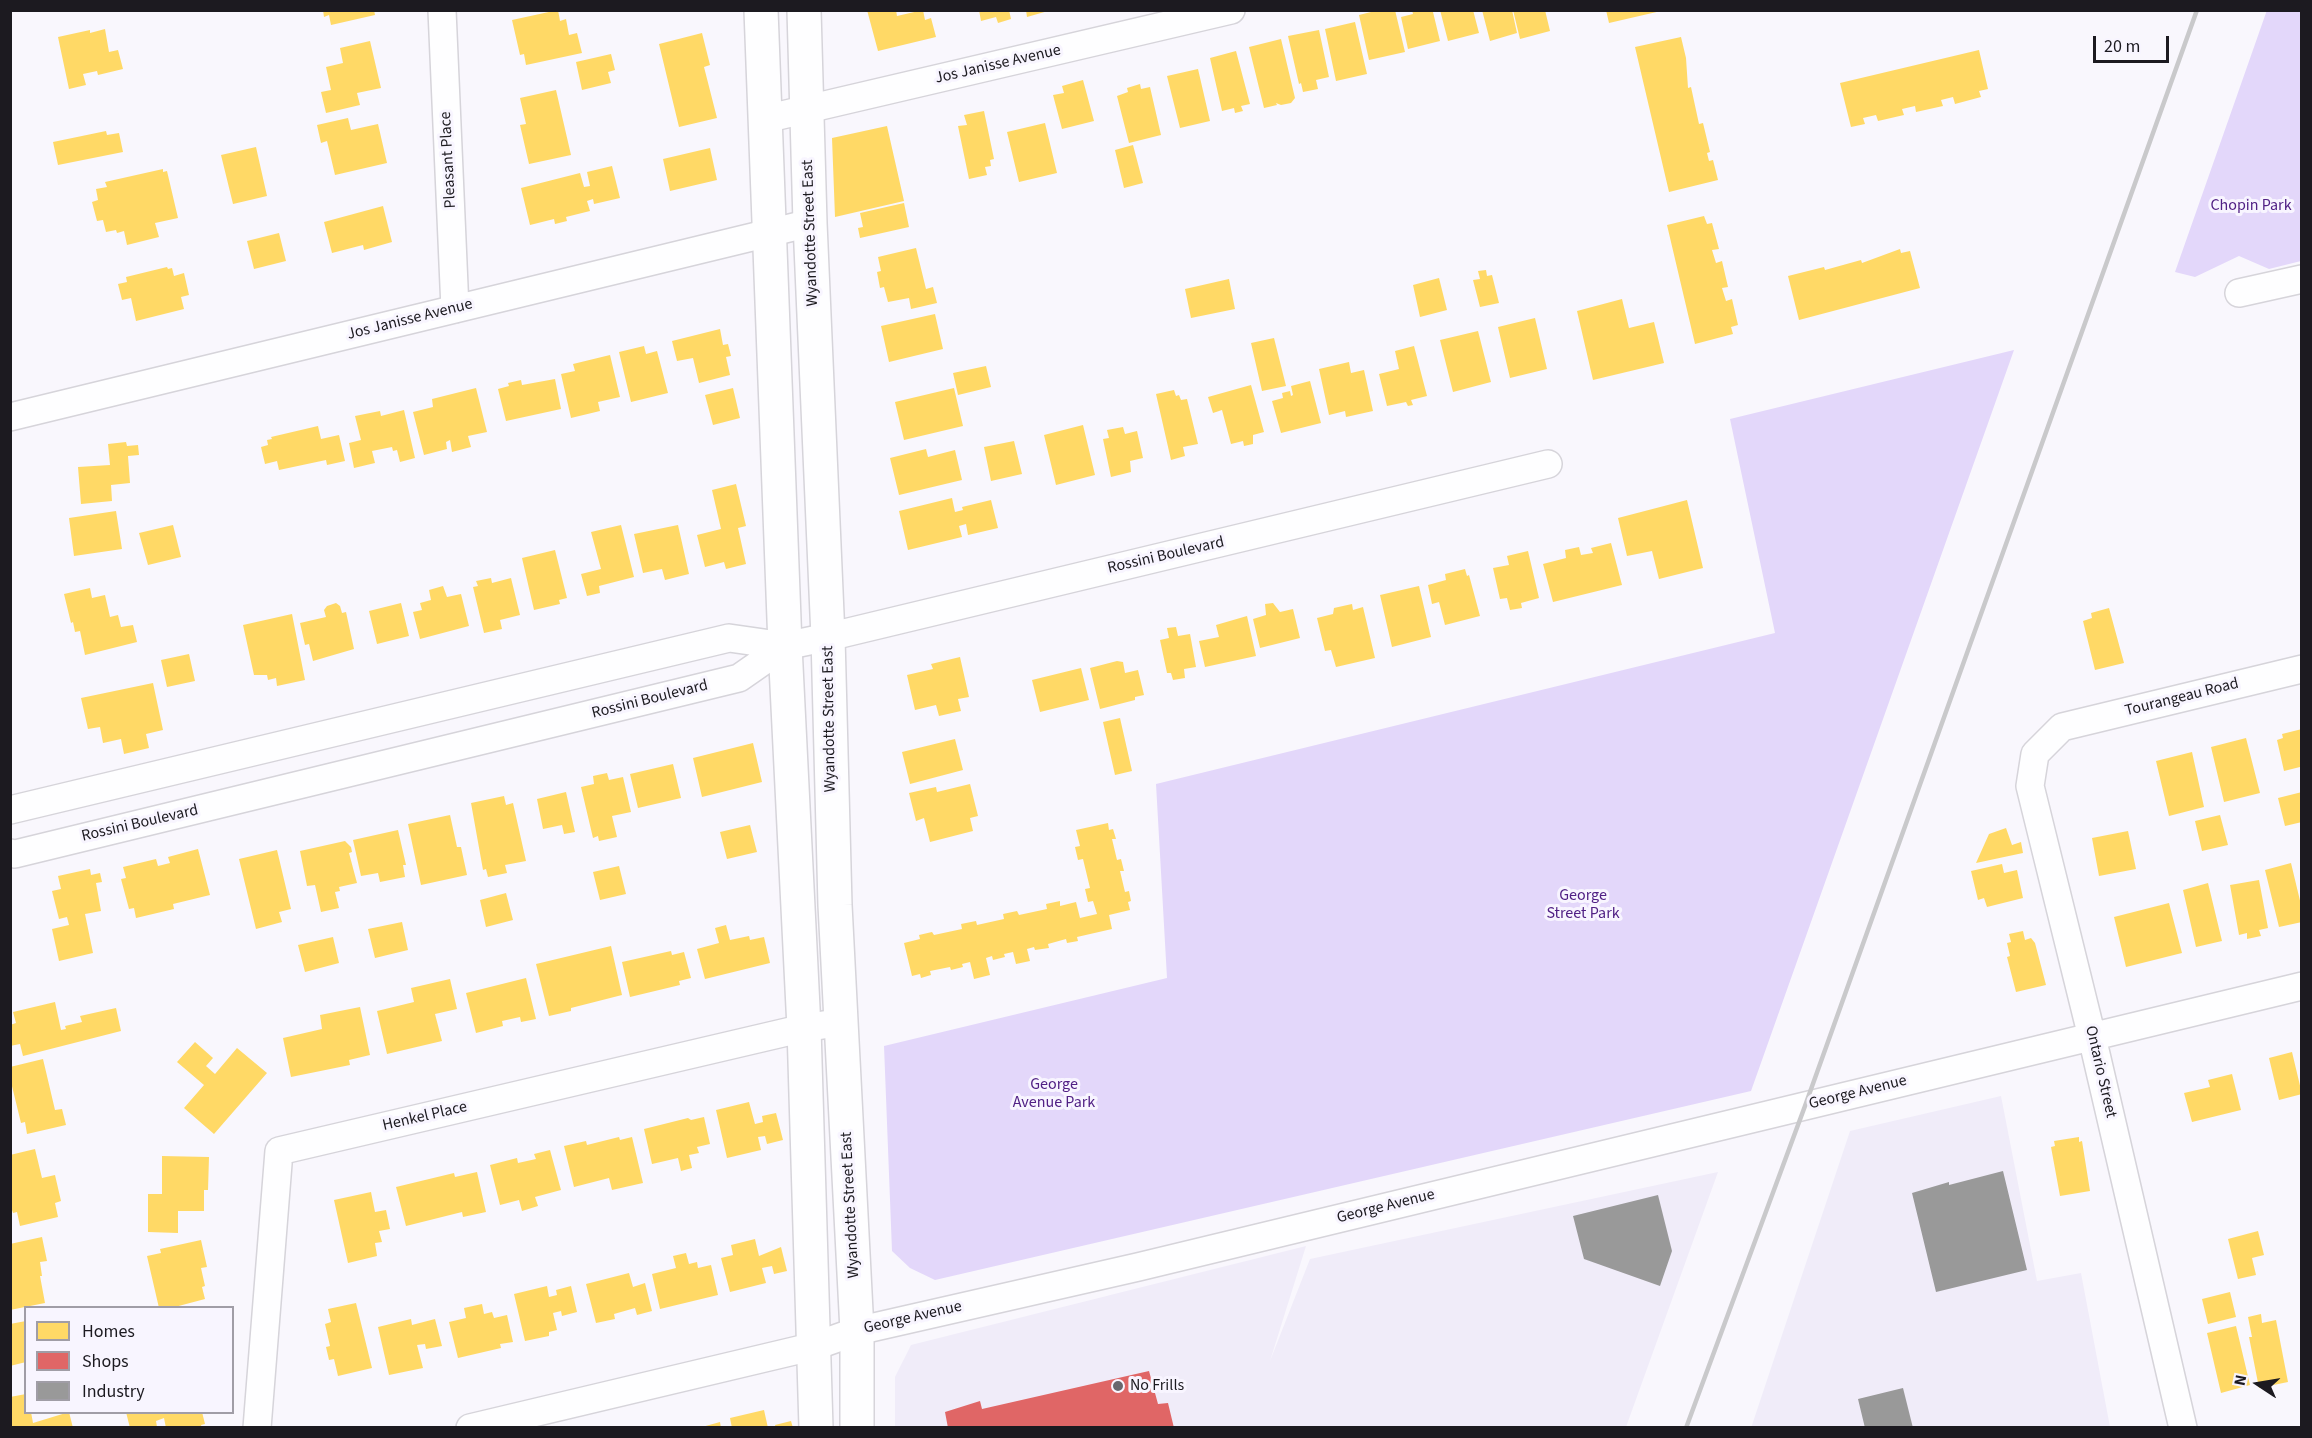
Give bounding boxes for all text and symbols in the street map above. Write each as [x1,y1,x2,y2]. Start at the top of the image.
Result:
scale bar [2096,24,2172,62]
text: 20 m [2104,34,2140,59]
street label: Jos Janisse Avenue [933,41,1063,89]
street label: Pleasant Place [437,111,461,209]
street label: Wyandotte Street East [799,159,823,307]
park label: Chopin Park [2210,196,2292,216]
street label: Jos Janisse Avenue [345,295,475,345]
street label: Rossini Boulevard [1106,533,1226,579]
street label: Wyandotte Street East [819,645,841,793]
street label: Tourangeau Road [2123,675,2241,721]
street label: Rossini Boulevard [590,676,710,724]
street label: Rossini Boulevard [80,801,200,847]
park label: George Street Park [1546,886,1620,924]
street label: Ontario Street [2080,1024,2120,1120]
street label: George Avenue [1807,1072,1909,1114]
park label: George Avenue Park [1013,1075,1095,1113]
street label: Henkel Place [381,1098,469,1136]
street label: Wyandotte Street East [838,1131,864,1279]
street label: George Avenue [1335,1186,1437,1228]
street label: George Avenue [862,1297,964,1339]
legend [24,1306,234,1414]
text: Homes [82,1319,135,1344]
text: Shops [82,1349,129,1374]
north arrow [2228,1354,2288,1414]
text: N [2229,1373,2252,1388]
place label: No Frills [1130,1376,1184,1396]
text: Industry [82,1379,145,1404]
marker: No Frills [1111,1379,1125,1393]

